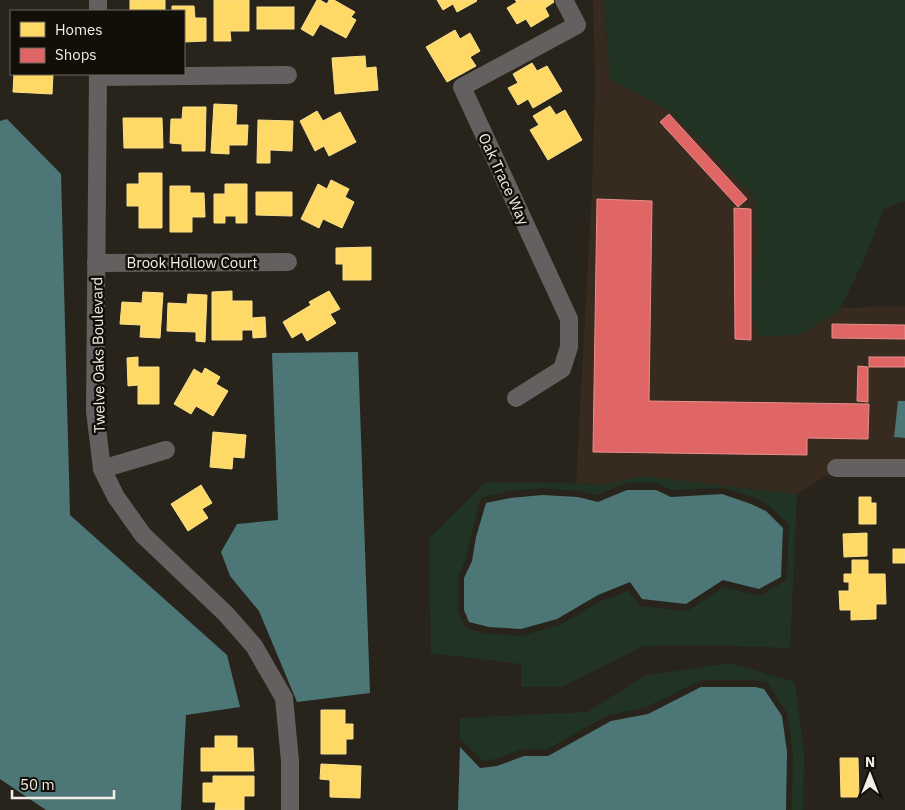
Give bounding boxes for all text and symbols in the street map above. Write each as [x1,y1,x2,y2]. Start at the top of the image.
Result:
legend [10,10,185,75]
text: Homes [55,20,103,39]
text: Shops [55,45,97,64]
street label: Oak Trace Way [474,130,534,228]
street label: Brook Hollow Court [126,253,258,272]
street label: Twelve Oaks Boulevard [87,277,109,433]
north arrow [845,750,895,800]
text: N [865,753,875,771]
scale bar [12,768,115,800]
text: 50 m [20,775,55,794]

